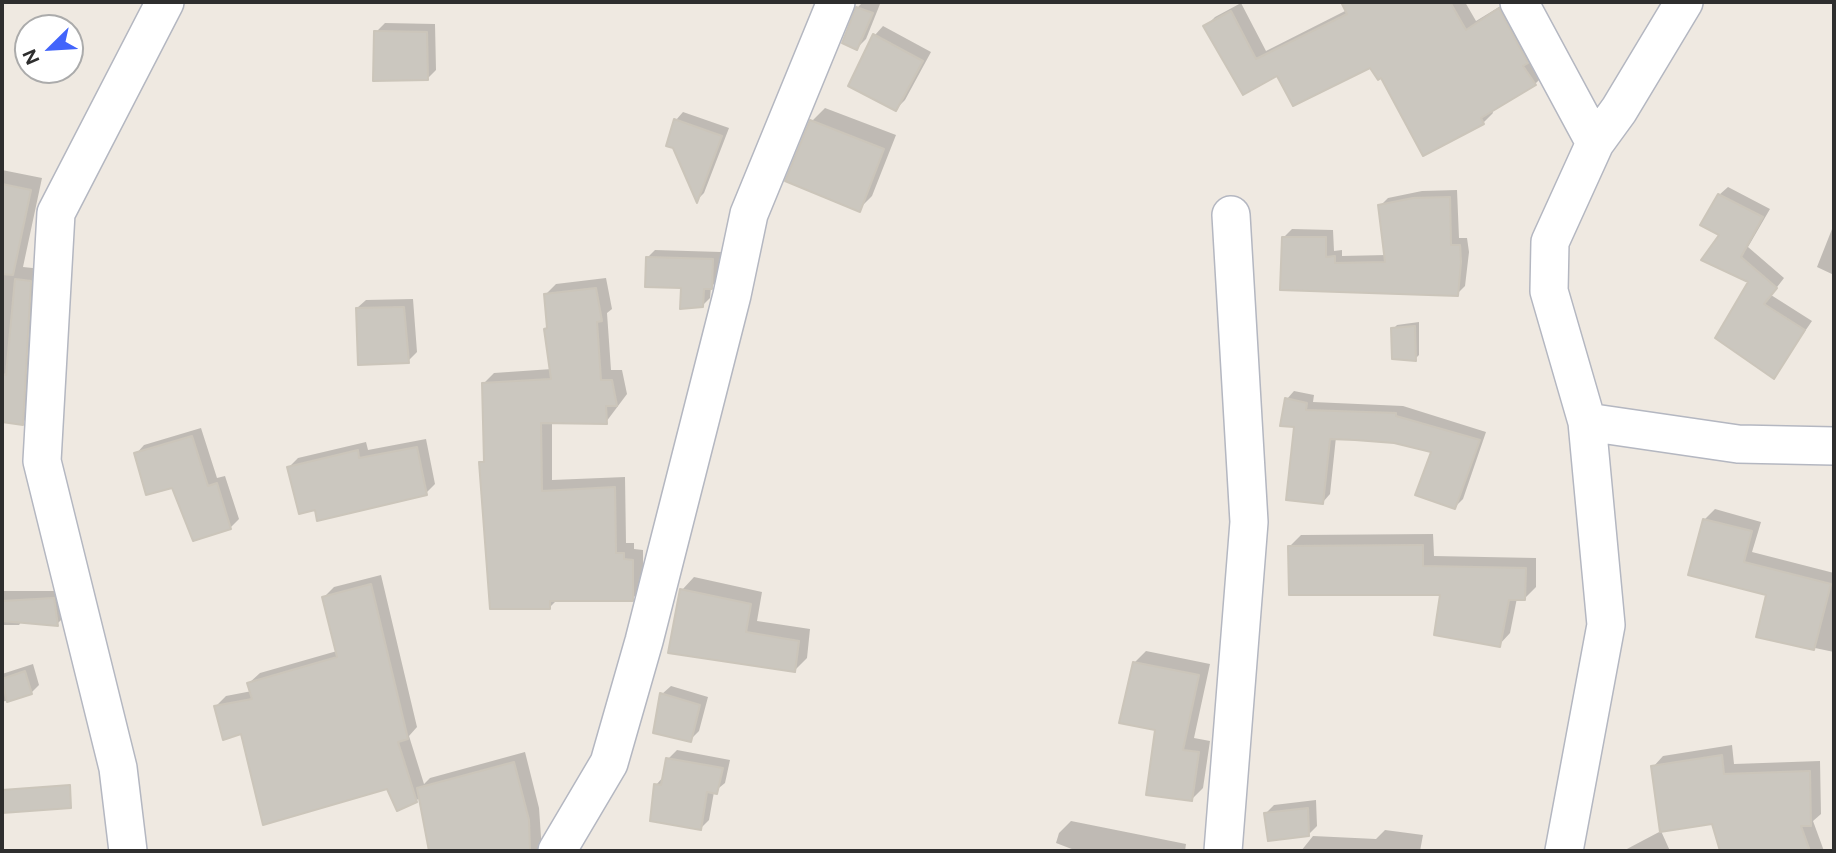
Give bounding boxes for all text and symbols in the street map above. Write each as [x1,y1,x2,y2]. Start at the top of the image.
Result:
north arrow [14,14,84,84]
text: N [18,46,45,68]

